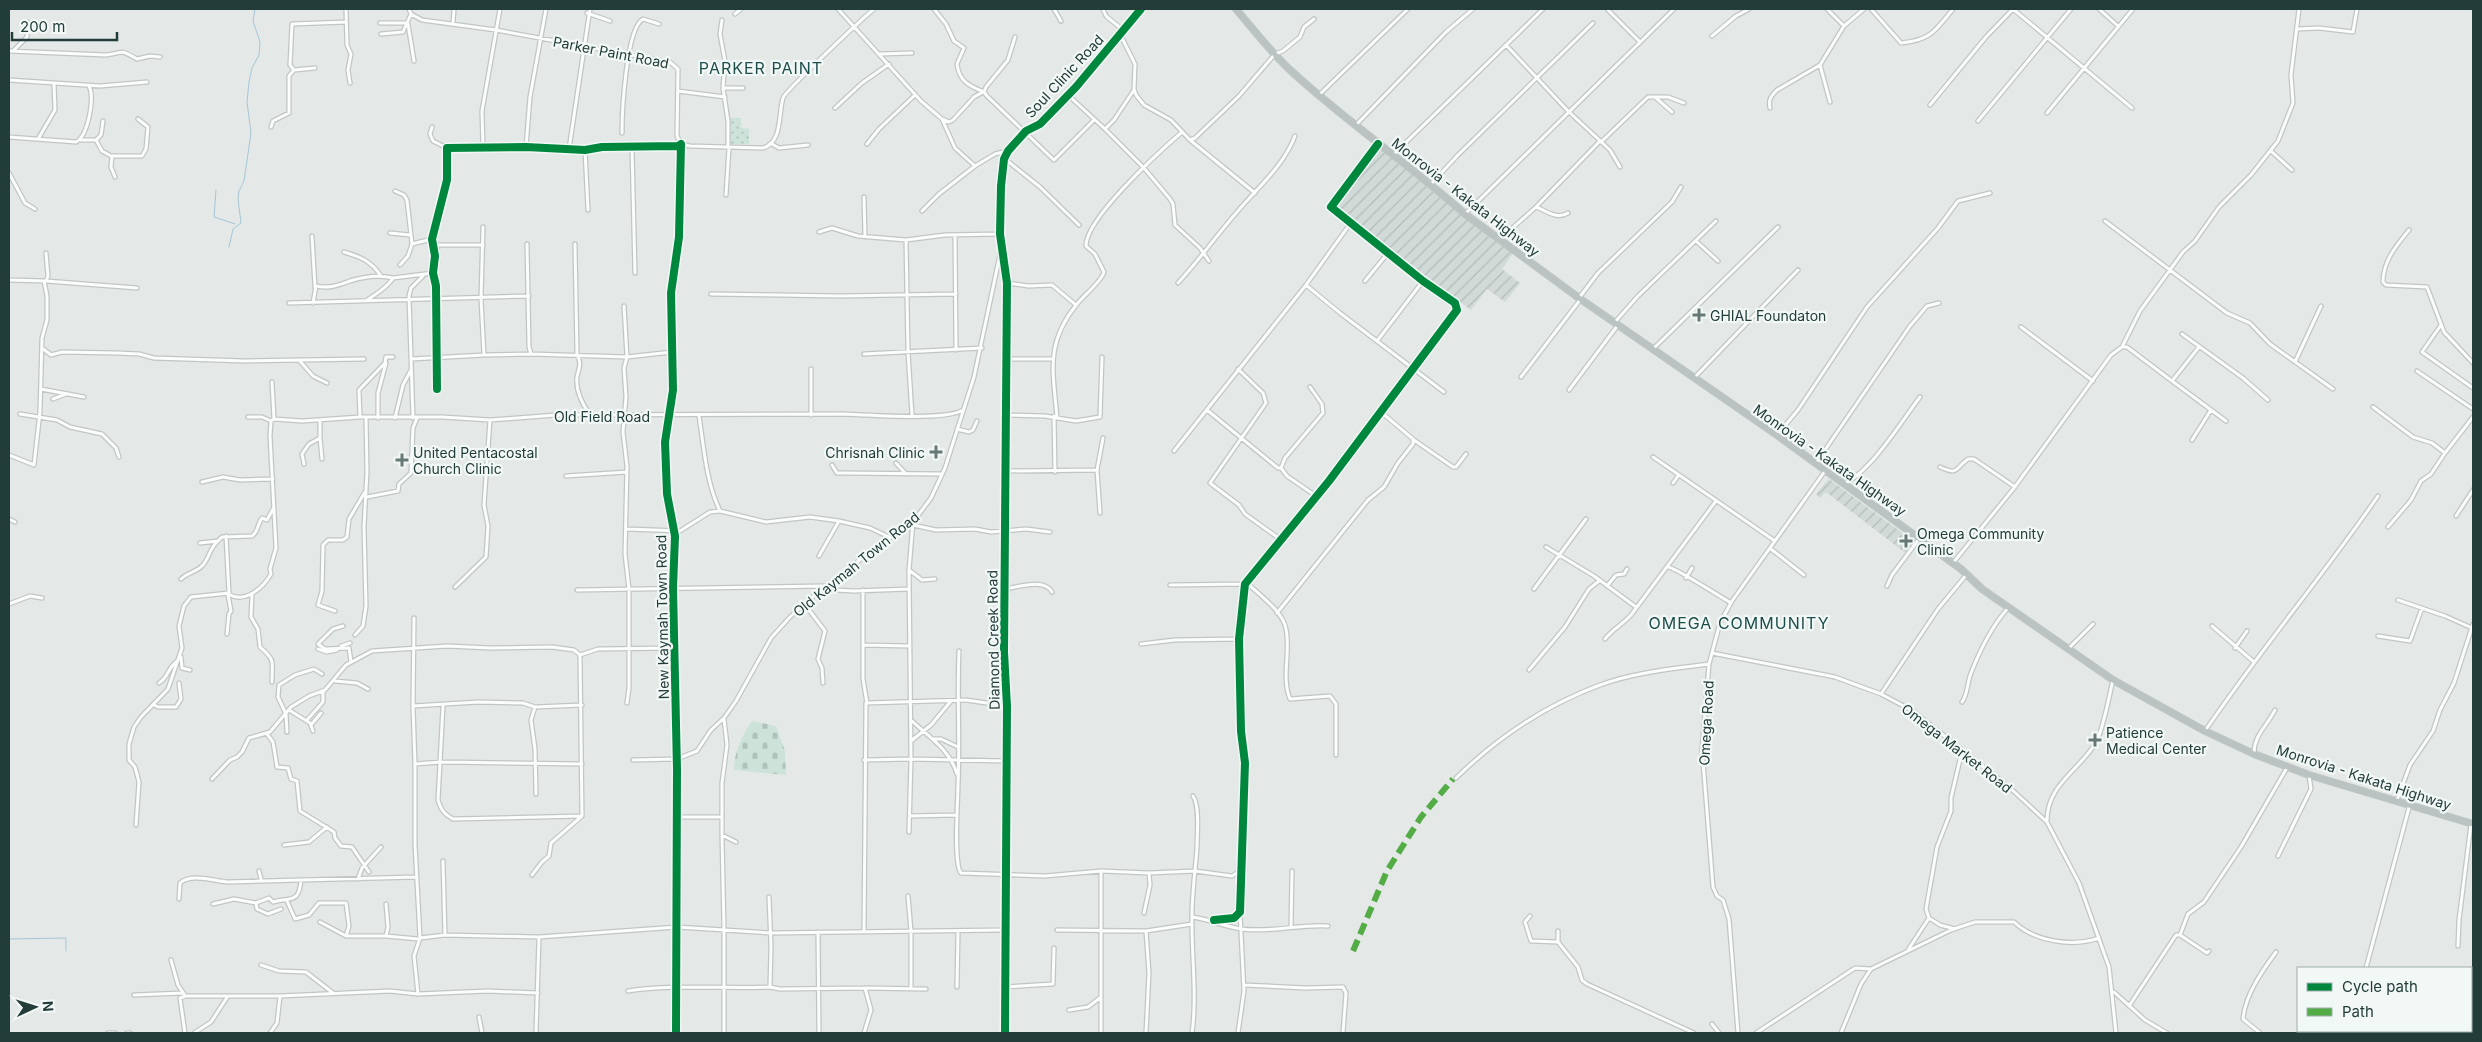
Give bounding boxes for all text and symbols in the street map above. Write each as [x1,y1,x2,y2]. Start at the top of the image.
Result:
scale bar [12,10,118,42]
text: 200 m [20,17,65,36]
street label: Soul Clinic Road [1021,31,1107,121]
street label: Parker Paint Road [552,32,670,72]
district label: PARKER PAINT [699,58,823,78]
street label: Monrovia - Kakata Highway [1389,134,1543,260]
place label: GHIAL Foundaton [1710,307,1826,324]
marker: GHIAL Foundaton [1692,308,1706,322]
street label: Monrovia - Kakata Highway [1750,401,1910,519]
street label: Old Field Road [554,408,650,425]
place label: United Pentacostal Church Clinic [413,444,538,477]
place label: Chrisnah Clinic [825,444,925,461]
marker: Chrisnah Clinic [929,445,943,459]
marker: United Pentacostal Church Clinic [395,453,409,467]
street label: Old Kaymah Town Road [789,508,923,620]
place label: Omega Community Clinic [1917,525,2044,558]
marker: Omega Community Clinic [1899,534,1913,548]
street label: New Kaymah Town Road [652,535,672,699]
street label: Diamond Creek Road [983,570,1003,710]
district label: OMEGA COMMUNITY [1648,613,1830,633]
street label: Omega Road [1695,680,1717,766]
street label: Omega Market Road [1898,700,2016,796]
place label: Patience Medical Center [2106,724,2207,757]
marker: Patience Medical Center [2088,733,2102,747]
street label: Monrovia - Kakata Highway [2274,741,2454,813]
legend [2297,967,2472,1032]
text: Cycle path [2342,977,2418,996]
north arrow [10,982,60,1032]
text: N [40,1000,57,1012]
text: Path [2342,1002,2374,1021]

